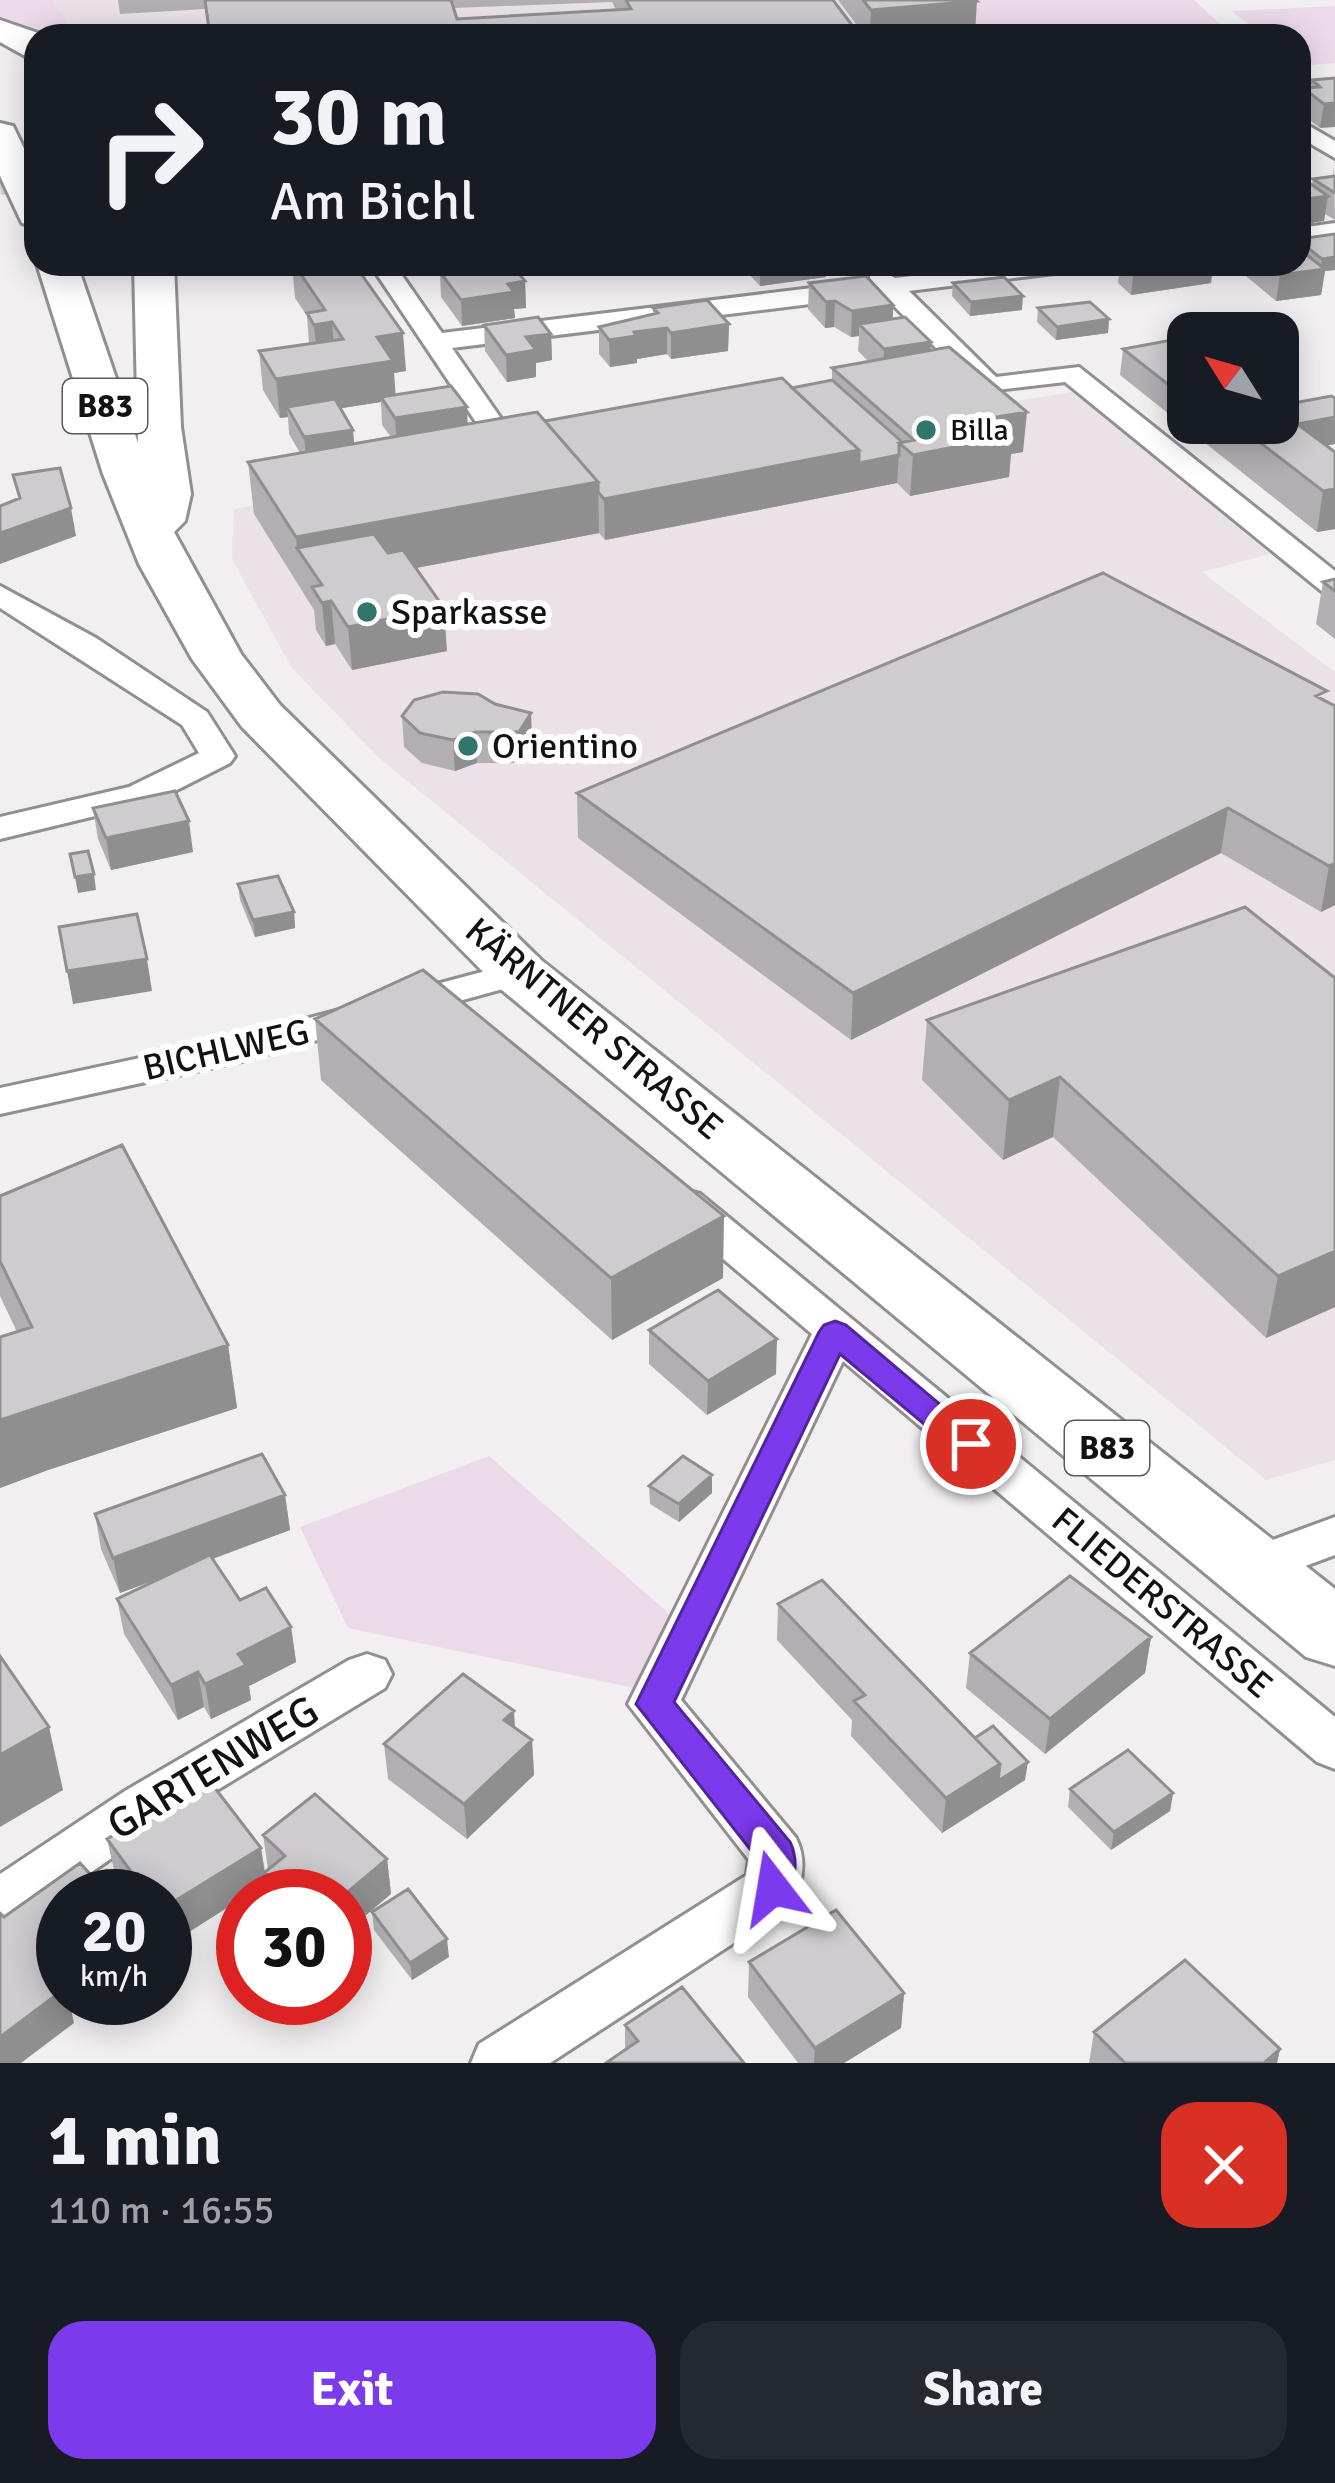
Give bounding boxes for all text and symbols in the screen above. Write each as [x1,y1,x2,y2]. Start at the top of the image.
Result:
text: 30 m [270,65,447,169]
icon: right [72,72,228,228]
text: Am Bichl [270,168,476,235]
north arrow [1167,312,1299,444]
map controls [1167,312,1299,444]
road number: B83 [63,379,147,433]
place label: Billa [950,412,1009,449]
marker: Billa [913,417,939,443]
place label: Sparkasse [391,590,547,635]
marker: Sparkasse [354,599,380,625]
place label: Orientino [492,724,638,769]
marker: Orientino [455,733,481,759]
street label: KÄRNTNER STRASSE [456,908,732,1150]
street label: BICHLWEG [139,1009,313,1091]
pin [920,1393,1022,1495]
icon: arrive [938,1411,1004,1477]
road number: B83 [1065,1421,1149,1475]
street label: FLIEDERSTRASSE [1042,1498,1282,1708]
street label: GARTENWEG [98,1685,328,1851]
position arrow [710,1825,836,1951]
speed limit sign: 30 [216,1869,372,2025]
text: 20 [82,1895,146,1969]
text: km/h [80,1958,148,1995]
text: 1 min [48,2096,222,2185]
button: close [1161,2102,1287,2228]
text: 110 m · 16:55 [48,2186,275,2234]
button: Exit [48,2321,656,2459]
button: Share [680,2321,1287,2459]

